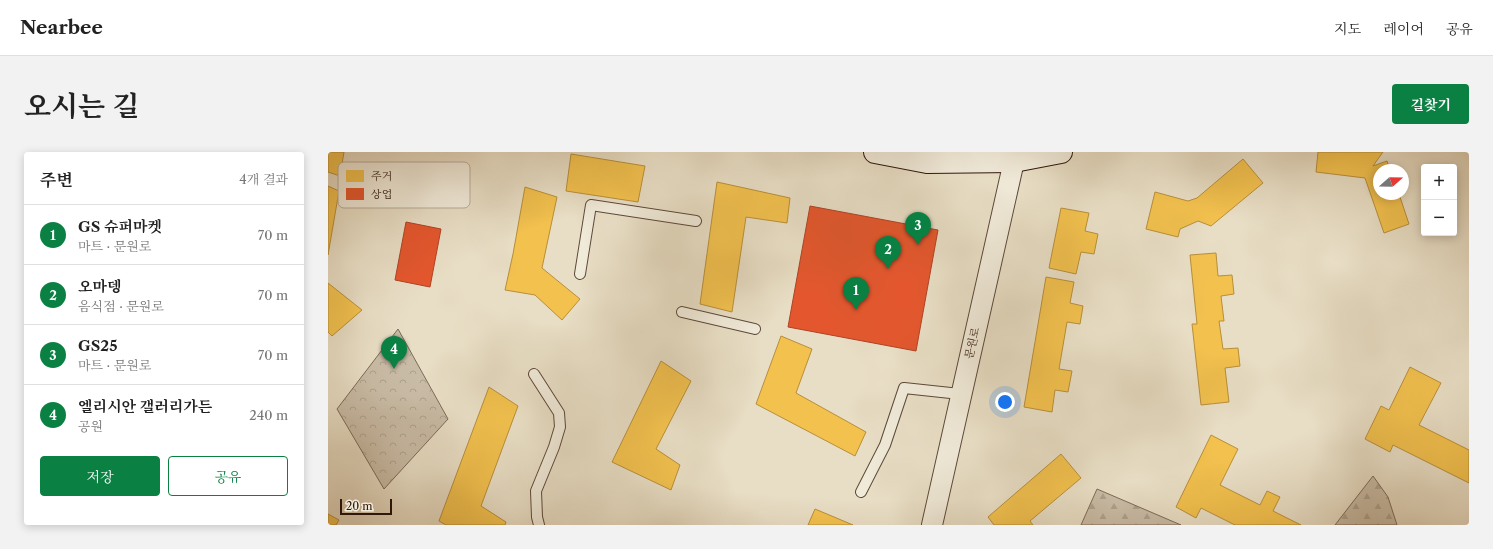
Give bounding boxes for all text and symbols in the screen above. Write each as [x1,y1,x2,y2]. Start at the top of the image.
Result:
text: Nearbee [20,16,103,39]
text: 지도 [1334,20,1361,38]
text: 레이어 [1383,20,1424,38]
text: 공유 [1446,20,1473,38]
button: 길찾기 [1392,84,1469,124]
text: 오시는 길 [24,89,139,123]
legend [338,162,470,208]
north arrow [1373,164,1409,200]
map controls [1421,164,1457,236]
button: + [1421,164,1457,200]
text: 주거 [371,169,392,183]
text: 주변 [40,170,73,190]
text: 4개 결과 [239,171,288,187]
text: 상업 [371,187,392,201]
button: − [1421,200,1457,236]
pin: 3 [905,212,931,245]
text: GS 슈퍼마켓 [78,217,162,236]
text: 1 [50,227,56,243]
text: 70 m [258,227,288,243]
pin: 2 [875,236,901,269]
text: 마트 · 문원로 [78,238,151,254]
text: 오마뎅 [78,277,121,296]
pin: 1 [843,277,869,310]
text: 2 [49,287,57,303]
text: 70 m [258,287,288,303]
text: 음식점 · 문원로 [78,298,164,314]
street label: 문원로 [962,326,982,360]
text: GS25 [78,336,117,355]
pin: 4 [381,336,407,369]
text: 3 [49,347,57,363]
text: 70 m [258,347,288,363]
text: 마트 · 문원로 [78,357,151,373]
your location [995,392,1015,412]
text: 엘리시안 갤러리가든 [78,397,212,416]
text: 4 [49,407,57,423]
text: 240 m [249,407,288,423]
text: 공원 [78,418,103,434]
button: 저장 [40,456,160,496]
button: 공유 [168,456,288,496]
scale bar [340,497,392,516]
text: 20 m [346,499,372,513]

